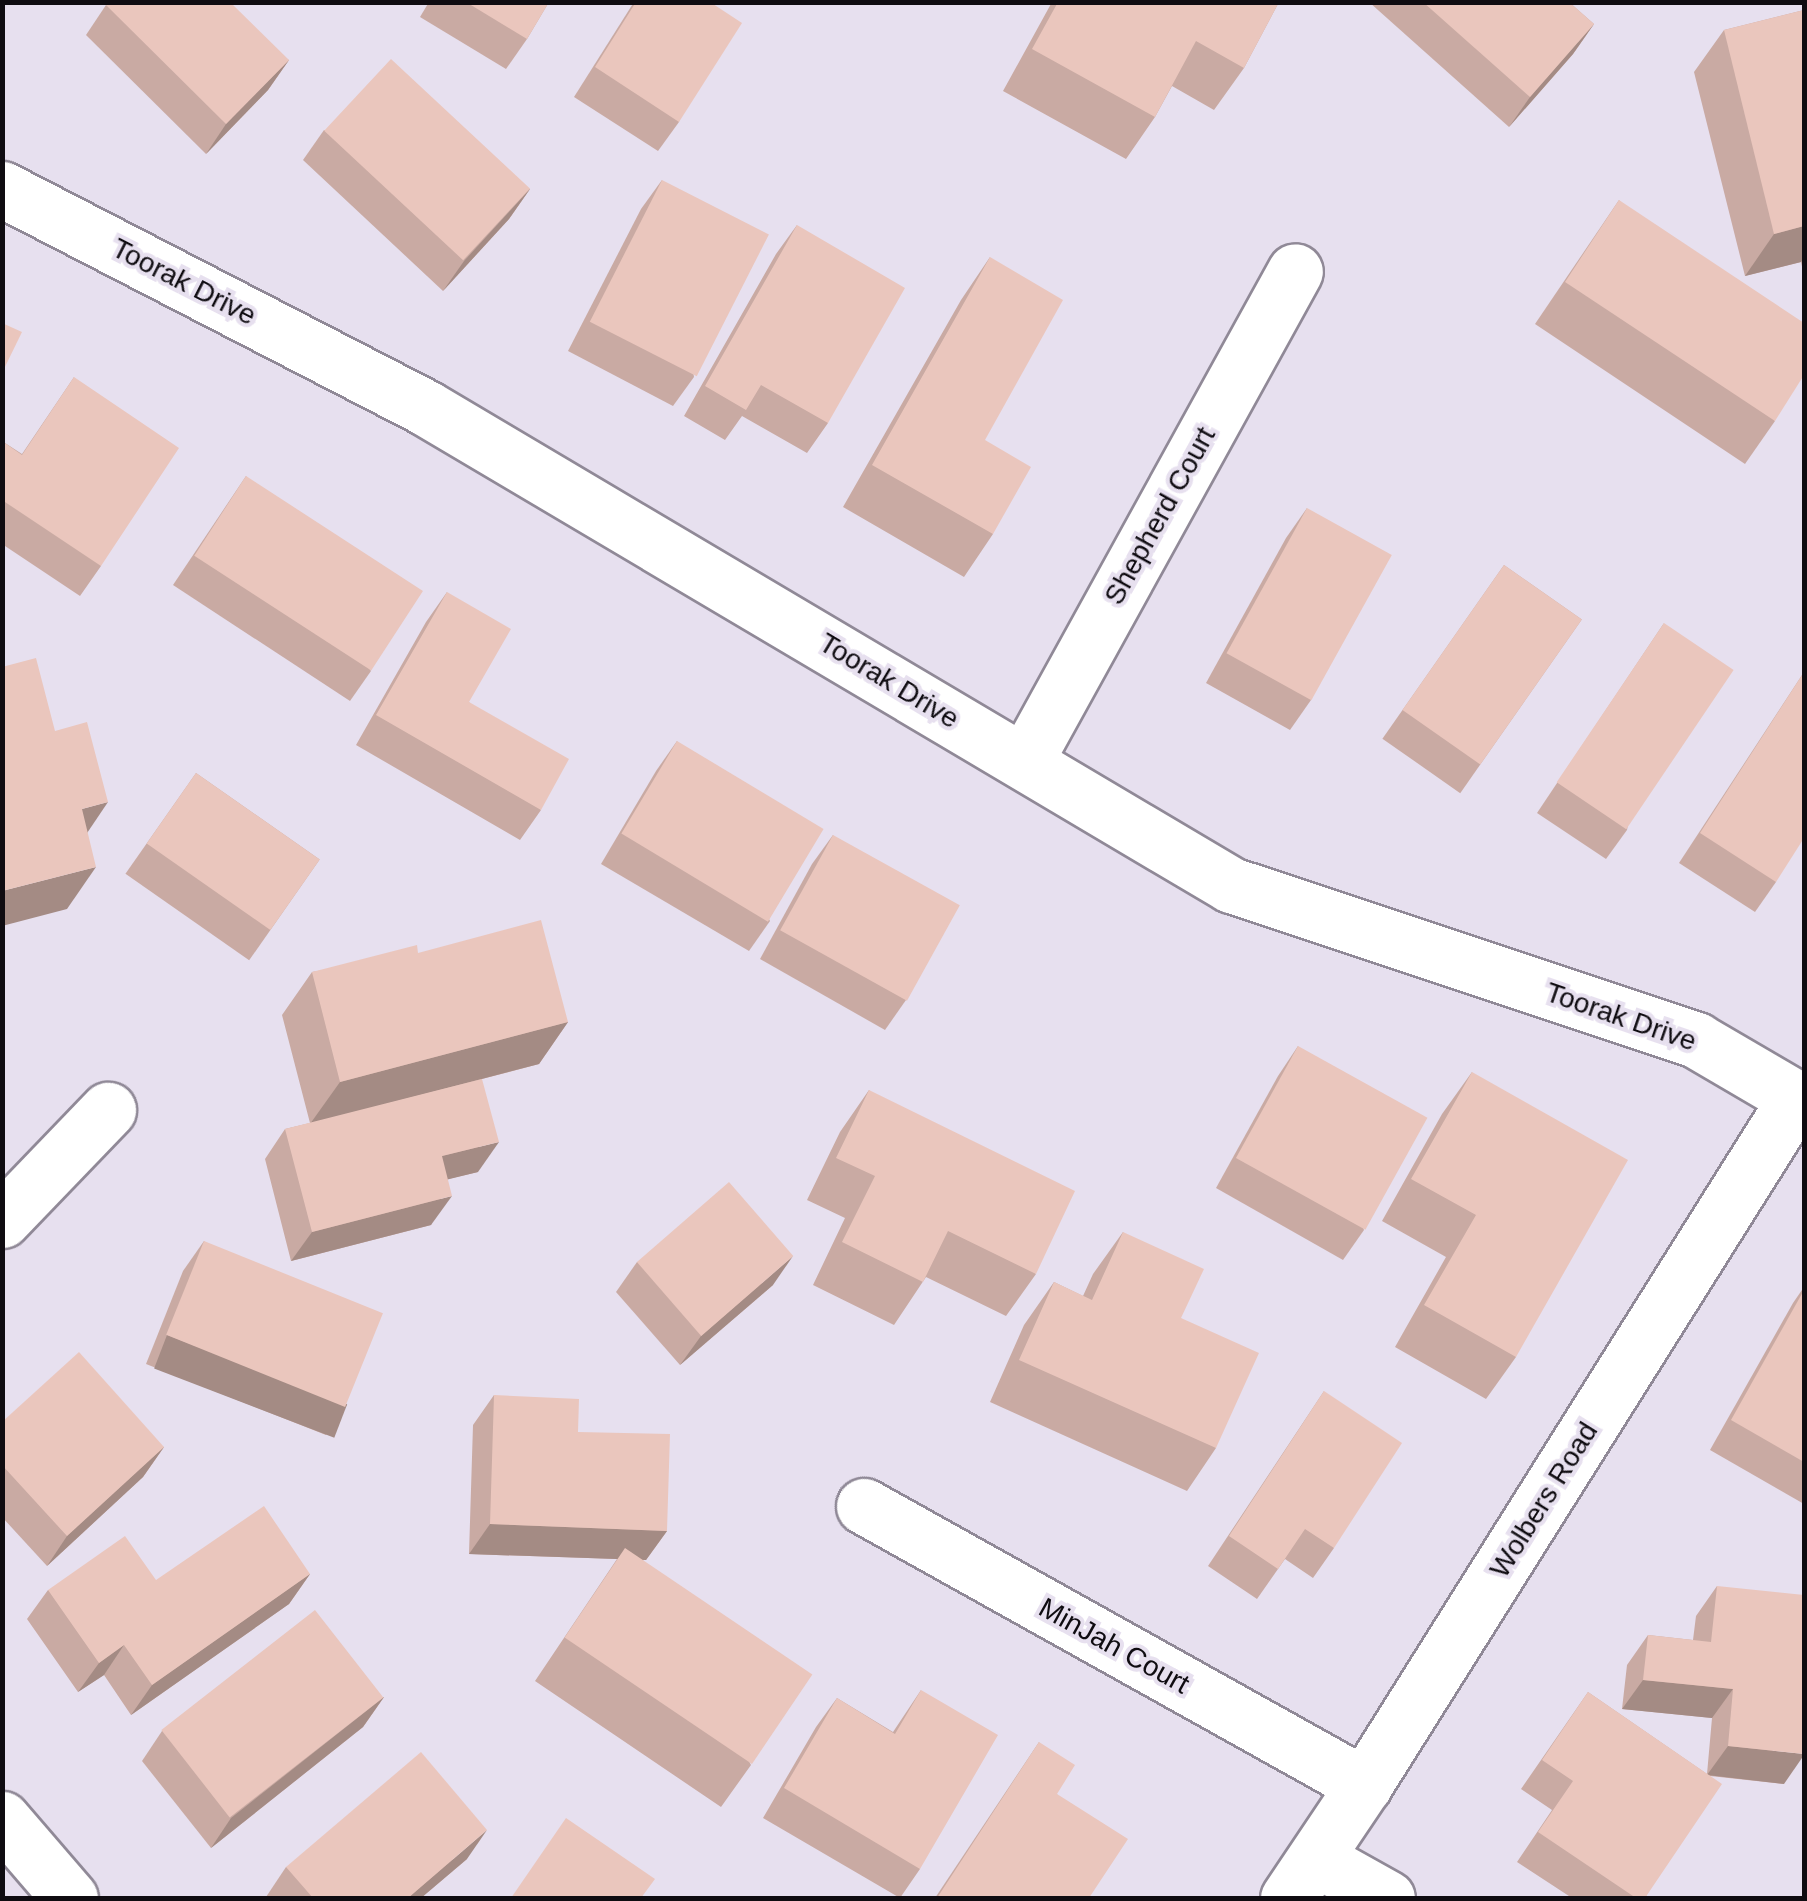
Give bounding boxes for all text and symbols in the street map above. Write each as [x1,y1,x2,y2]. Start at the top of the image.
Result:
street label: Toorak Drive [106,231,262,333]
street label: Shepherd Court [1097,421,1223,611]
street label: Toorak Drive [813,626,965,736]
street label: Toorak Drive [1541,976,1701,1058]
street label: Wolbers Road [1483,1416,1605,1584]
street label: MinJah Court [1033,1591,1195,1701]

